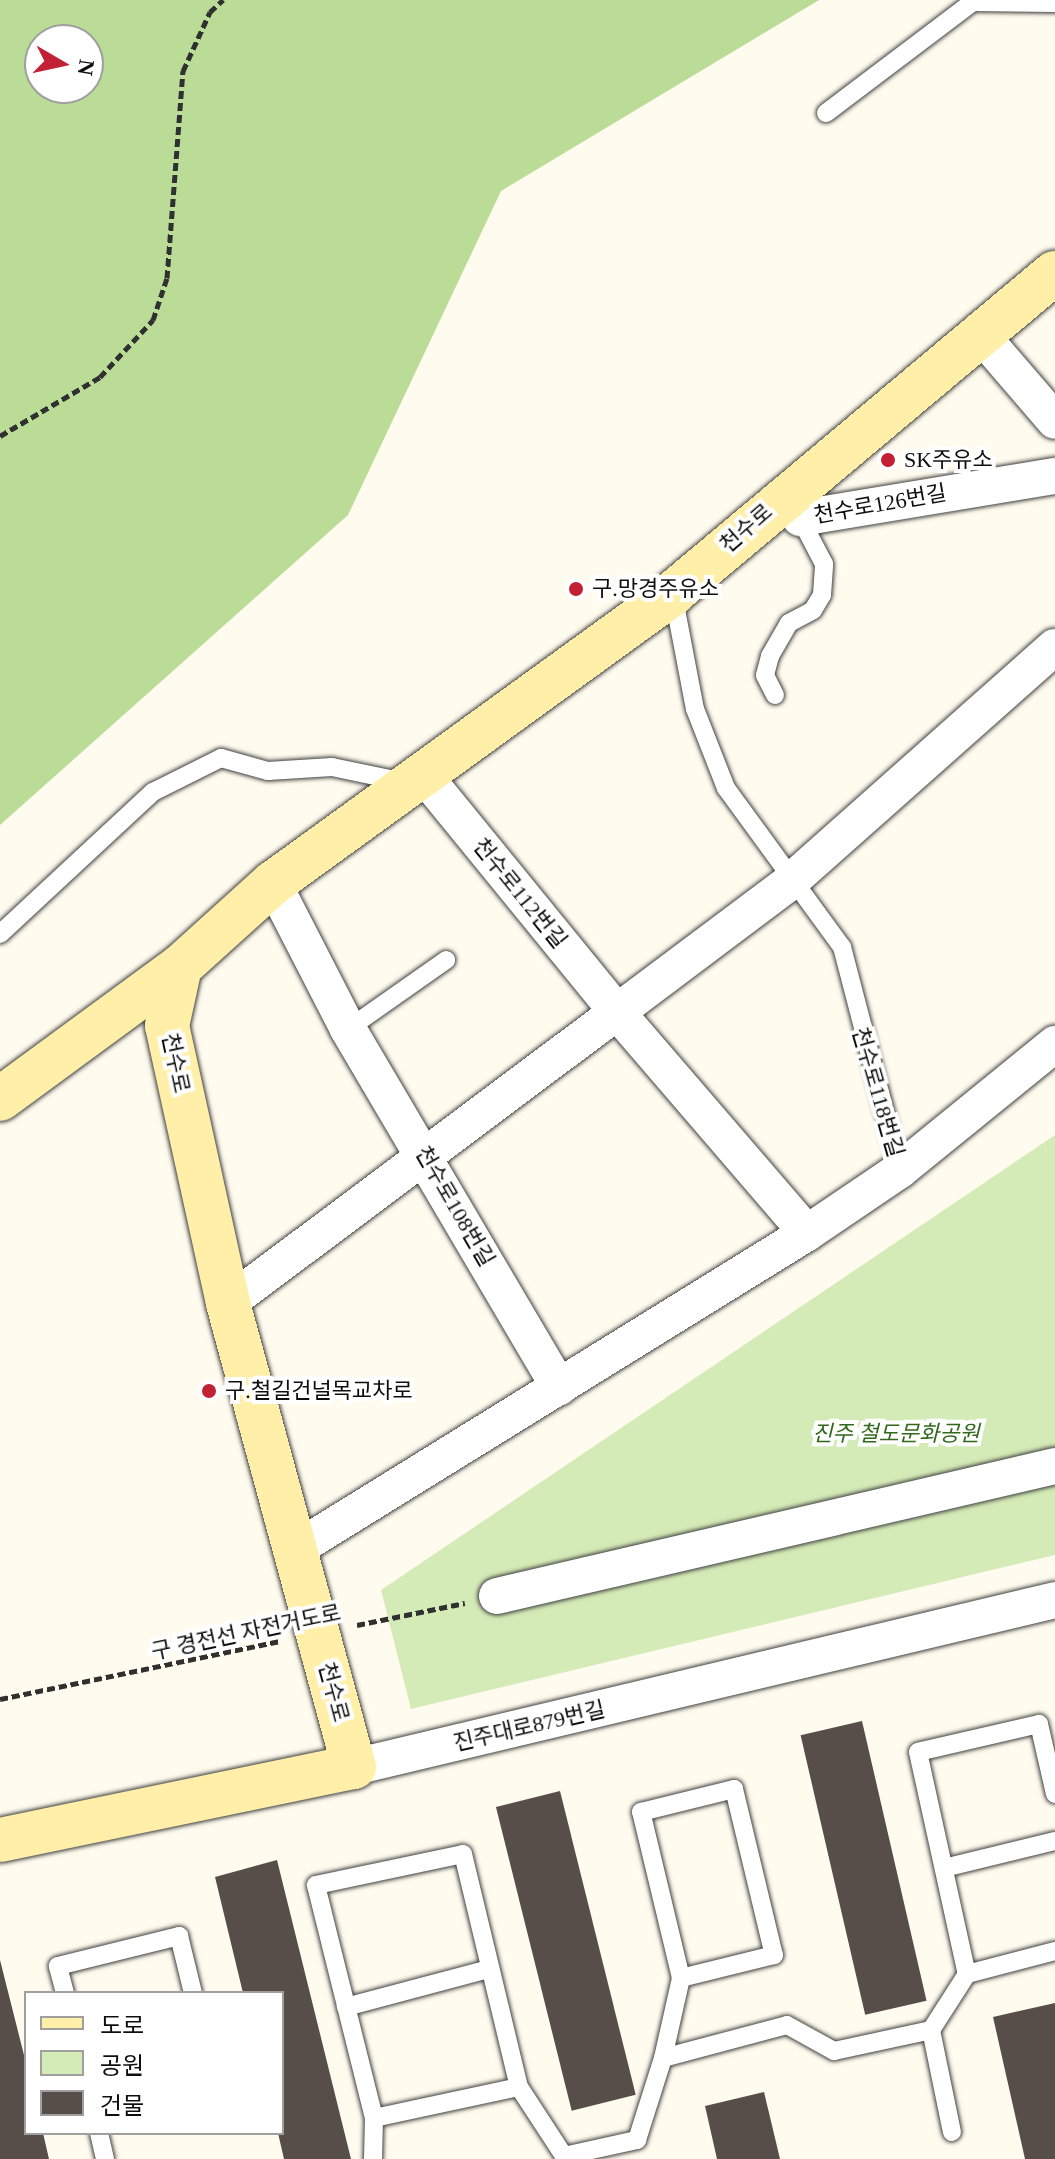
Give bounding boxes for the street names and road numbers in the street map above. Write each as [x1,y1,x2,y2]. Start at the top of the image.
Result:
street label: 천수로126번길 [812,479,948,529]
street label: 천수로 [714,498,778,558]
street label: 천수로112번길 [468,833,572,953]
street label: 천수로118번길 [847,1024,909,1160]
street label: 천수로 [157,1031,195,1095]
street label: 천수로108번길 [410,1141,500,1271]
street label: 구 경전선 자전거도로 [149,1599,343,1665]
street label: 천수로 [313,1659,355,1725]
street label: 진주대로879번길 [451,1696,607,1756]

